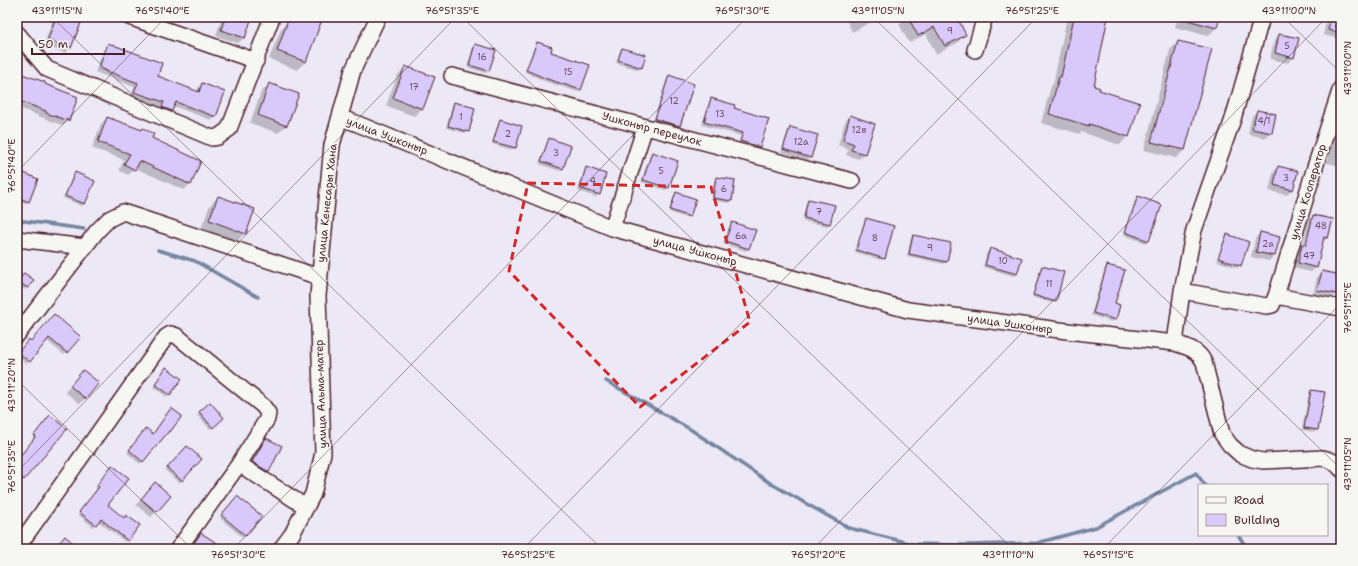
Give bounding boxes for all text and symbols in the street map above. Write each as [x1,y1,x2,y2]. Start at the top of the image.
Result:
text: 43°11'15"N [32,4,82,17]
text: 76°51'40"E [134,4,190,17]
text: 76°51'35"E [425,4,479,17]
text: 76°51'30"E [714,4,770,17]
text: 43°11'05"N [851,4,905,17]
text: 76°51'25"E [1005,4,1059,17]
text: 43°11'00"N [1262,4,1316,17]
house number: 9 [947,25,953,37]
scale bar [32,30,124,56]
text: 50 m [38,36,68,52]
house number: 5 [1284,40,1290,52]
text: 43°11'00"N [1341,41,1354,95]
house number: 16 [477,51,487,63]
house number: 15 [563,66,573,78]
house number: 17 [409,81,419,93]
house number: 12 [669,95,679,107]
street label: Ушконыр переулок [601,108,704,150]
house number: 13 [715,108,725,120]
house number: 1 [459,111,463,123]
street label: улица Ушконыр [344,114,430,158]
house number: 4/1 [1257,115,1271,127]
house number: 12в [852,124,866,136]
house number: 2 [505,128,511,140]
house number: 12а [793,136,809,148]
text: 76°51'40"E [5,138,18,194]
street label: улица Кооператор [1286,142,1330,242]
street label: улица Кенесары Хана [313,143,341,263]
house number: 3 [553,147,559,159]
house number: 5 [658,165,664,177]
house number: 3 [1283,172,1289,184]
house number: 4 [590,175,596,187]
house number: 6 [721,183,727,195]
house number: 7 [816,206,822,218]
house number: 48 [1315,220,1327,232]
house number: 6а [735,230,747,242]
house number: 8 [872,232,878,244]
street label: улица Ушконыр [651,233,739,269]
house number: 2а [1262,238,1274,250]
house number: 9 [927,242,933,254]
house number: 47 [1303,250,1315,262]
house number: 10 [998,255,1008,267]
house number: 11 [1045,278,1053,290]
text: 76°51'15"E [1341,282,1354,334]
street label: улица Ушконыр [966,311,1054,337]
street label: улица Альма-матер [312,339,330,449]
text: 43°11'20"N [5,358,18,412]
text: 43°11'05"N [1341,437,1354,491]
text: 76°51'35"E [5,440,18,494]
legend [1198,484,1328,536]
text: Road [1234,492,1265,508]
text: Building [1234,512,1280,528]
text: 76°51'30"E [210,548,266,561]
text: 76°51'25"E [501,548,555,561]
text: 76°51'20"E [790,548,846,561]
text: 43°11'10"N [982,548,1034,561]
text: 76°51'15"E [1082,548,1134,561]

